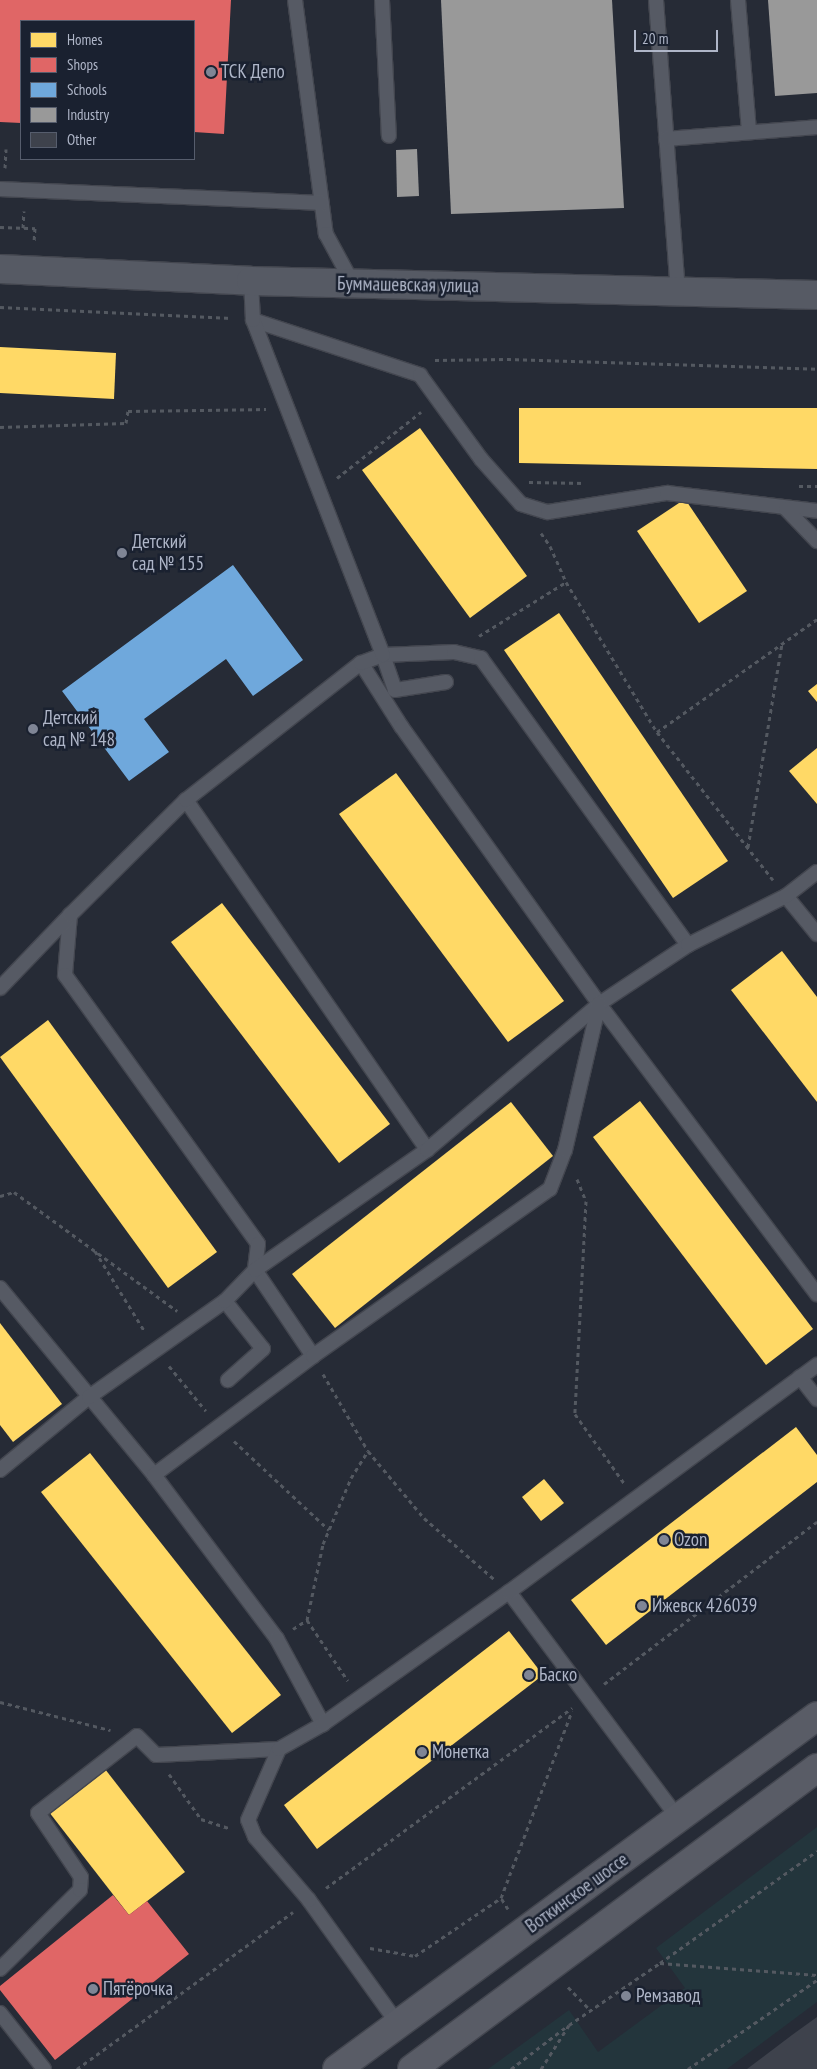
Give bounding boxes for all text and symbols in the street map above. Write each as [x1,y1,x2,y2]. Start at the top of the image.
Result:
legend [20,20,195,160]
scale bar [637,20,721,52]
text: 20 m [642,29,668,48]
text: Homes [67,30,103,49]
text: Shops [67,55,98,74]
place label: ТСК Депо [221,61,285,83]
marker: ТСК Депо [205,66,217,78]
text: Schools [67,80,107,99]
text: Industry [67,105,109,124]
text: Other [67,130,96,149]
street label: Буммашевская улица [337,272,479,298]
place label: Детский сад № 155 [132,531,204,575]
marker: Детский сад № 155 [116,547,128,559]
place label: Детский сад № 148 [43,707,115,751]
marker: Детский сад № 148 [27,723,39,735]
place label: Ozon [674,1529,707,1551]
marker: Ozon [658,1534,670,1546]
place label: Ижевск 426039 [652,1595,757,1617]
marker: Ижевск 426039 [636,1600,648,1612]
place label: Баско [539,1664,577,1686]
marker: Баско [523,1669,535,1681]
place label: Монетка [432,1741,489,1763]
marker: Монетка [416,1746,428,1758]
street label: Воткинское шоссе [521,1848,633,1938]
place label: Пятёрочка [103,1978,173,2000]
marker: Пятёрочка [87,1983,99,1995]
place label: Ремзавод [636,1985,700,2007]
marker: Ремзавод [620,1990,632,2002]

